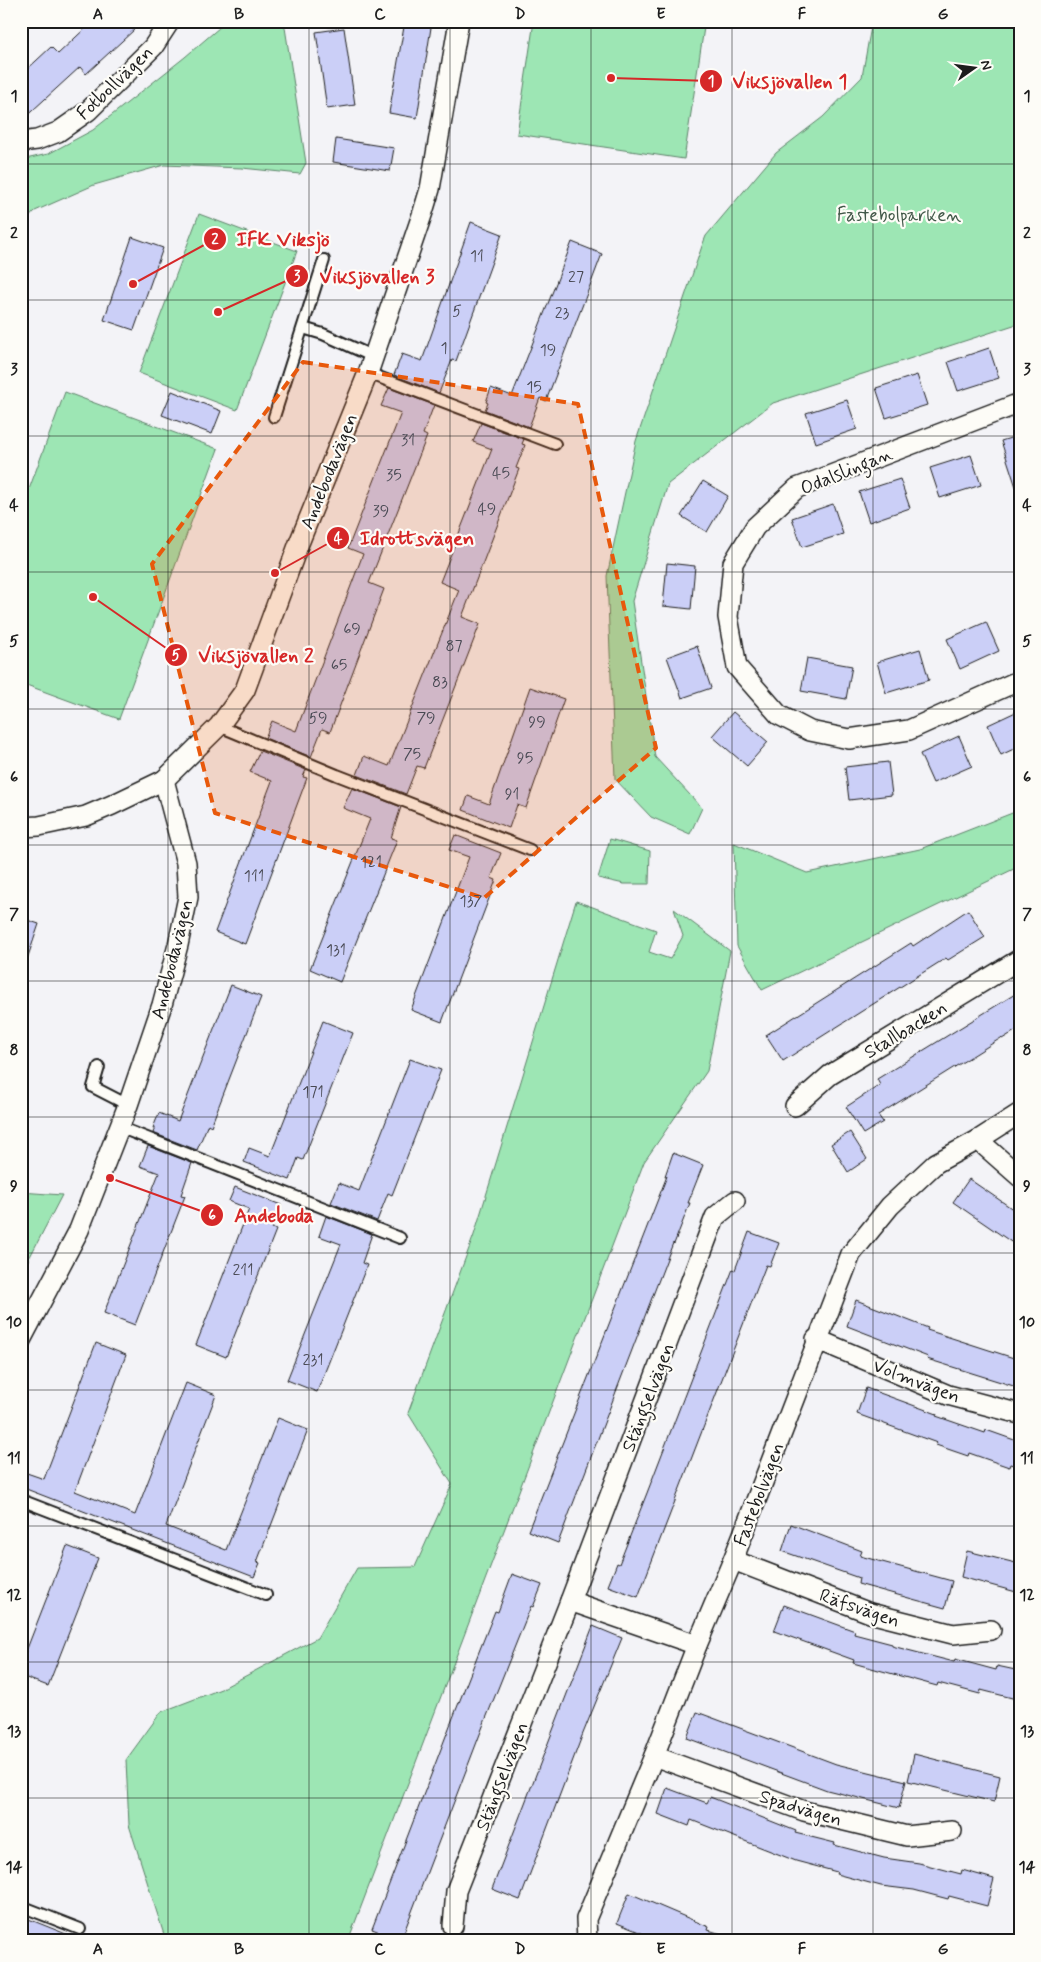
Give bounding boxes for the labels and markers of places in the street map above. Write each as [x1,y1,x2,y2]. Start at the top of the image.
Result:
callout: Viksjövallen 1 [698,63,857,98]
callout: IFK Viksjö [202,221,339,256]
callout: Viksjövallen 3 [285,258,444,293]
callout: Idrottsvägen [325,520,484,555]
callout: Viksjövallen 2 [163,637,323,672]
callout: Andeboda [199,1198,324,1233]

